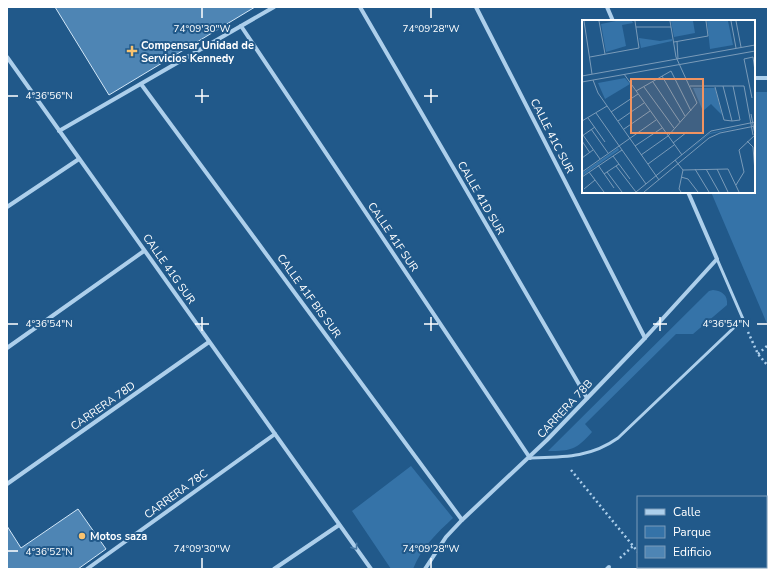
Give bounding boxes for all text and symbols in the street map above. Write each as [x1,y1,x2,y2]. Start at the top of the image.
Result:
inset map [582,20,755,193]
text: 74°09'30"W [174,22,230,36]
text: 74°09'28"W [403,22,459,36]
place label: Compensar Unidad de Servicios Kennedy [141,38,254,66]
marker: Compensar Unidad de Servicios Kennedy [126,45,138,57]
text: 4°36'56"N [25,89,73,103]
street label: CALLE 41C SUR [527,96,578,176]
street label: CALLE 41D SUR [454,158,508,238]
street label: CALLE 41F SUR [364,199,422,275]
street label: CALLE 41G SUR [139,231,199,308]
street label: CALLE 41F BIS SUR [273,251,345,342]
text: 4°36'54"N [25,317,73,331]
text: 4°36'54"N [702,317,750,331]
street label: CARRERA 78B [534,376,596,442]
street label: CARRERA 78D [68,378,138,434]
street label: CARRERA 78C [141,466,211,522]
legend [637,496,767,568]
text: Calle [673,504,701,520]
text: Parque [673,524,711,540]
place label: Motos saza [90,529,147,544]
marker: Motos saza [77,531,87,541]
text: 74°09'30"W [174,542,230,556]
one-way arrow [350,542,357,549]
text: 74°09'28"W [403,542,459,556]
text: Edificio [673,544,712,560]
text: 4°36'52"N [25,545,73,559]

